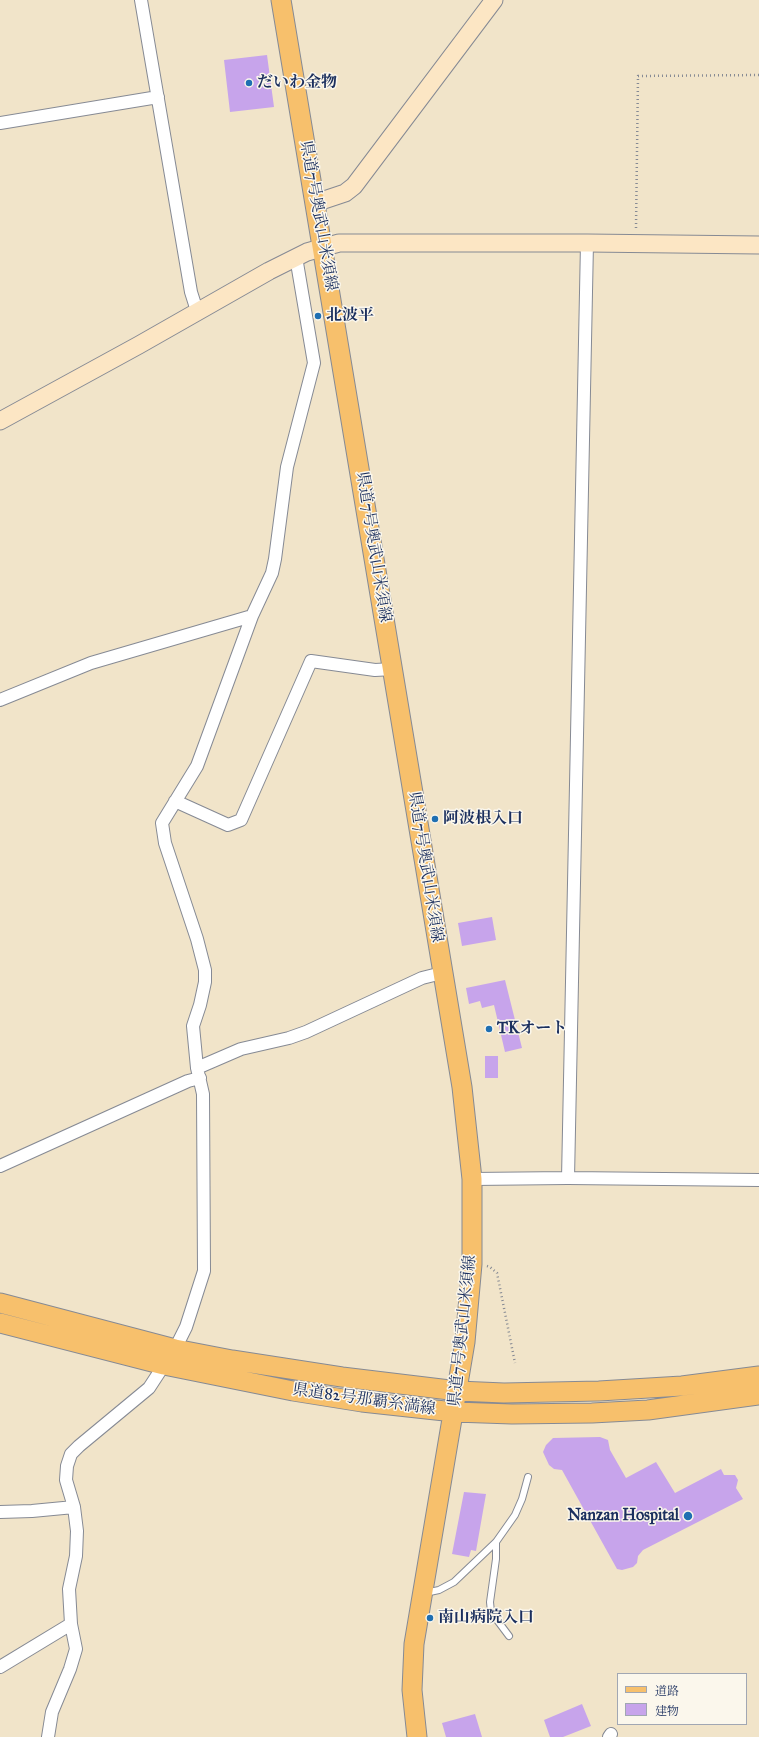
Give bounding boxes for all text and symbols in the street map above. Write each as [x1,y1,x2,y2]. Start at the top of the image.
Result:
place label: だいわ金物 [257,73,337,93]
marker: だいわ金物 [244,78,254,88]
street label: 県道7号奥武山米須線 [295,139,341,293]
place label: 北波平 [326,306,374,326]
marker: 北波平 [313,311,323,321]
street label: 県道7号奥武山米須線 [352,470,394,624]
street label: 県道7号奥武山米須線 [404,790,446,944]
place label: 阿波根入口 [443,809,523,829]
marker: 阿波根入口 [430,814,440,824]
place label: TKオート [497,1019,567,1039]
marker: TKオート [484,1024,494,1034]
street label: 県道7号奥武山米須線 [445,1254,481,1408]
street label: 県道82号那覇糸満線 [291,1380,437,1420]
place label: Nanzan Hospital [567,1506,679,1526]
marker: Nanzan Hospital [682,1510,694,1522]
place label: 南山病院入口 [438,1608,534,1628]
marker: 南山病院入口 [425,1613,435,1623]
legend [617,1673,747,1725]
text: 道路 [655,1684,679,1698]
text: 建物 [655,1704,679,1718]

